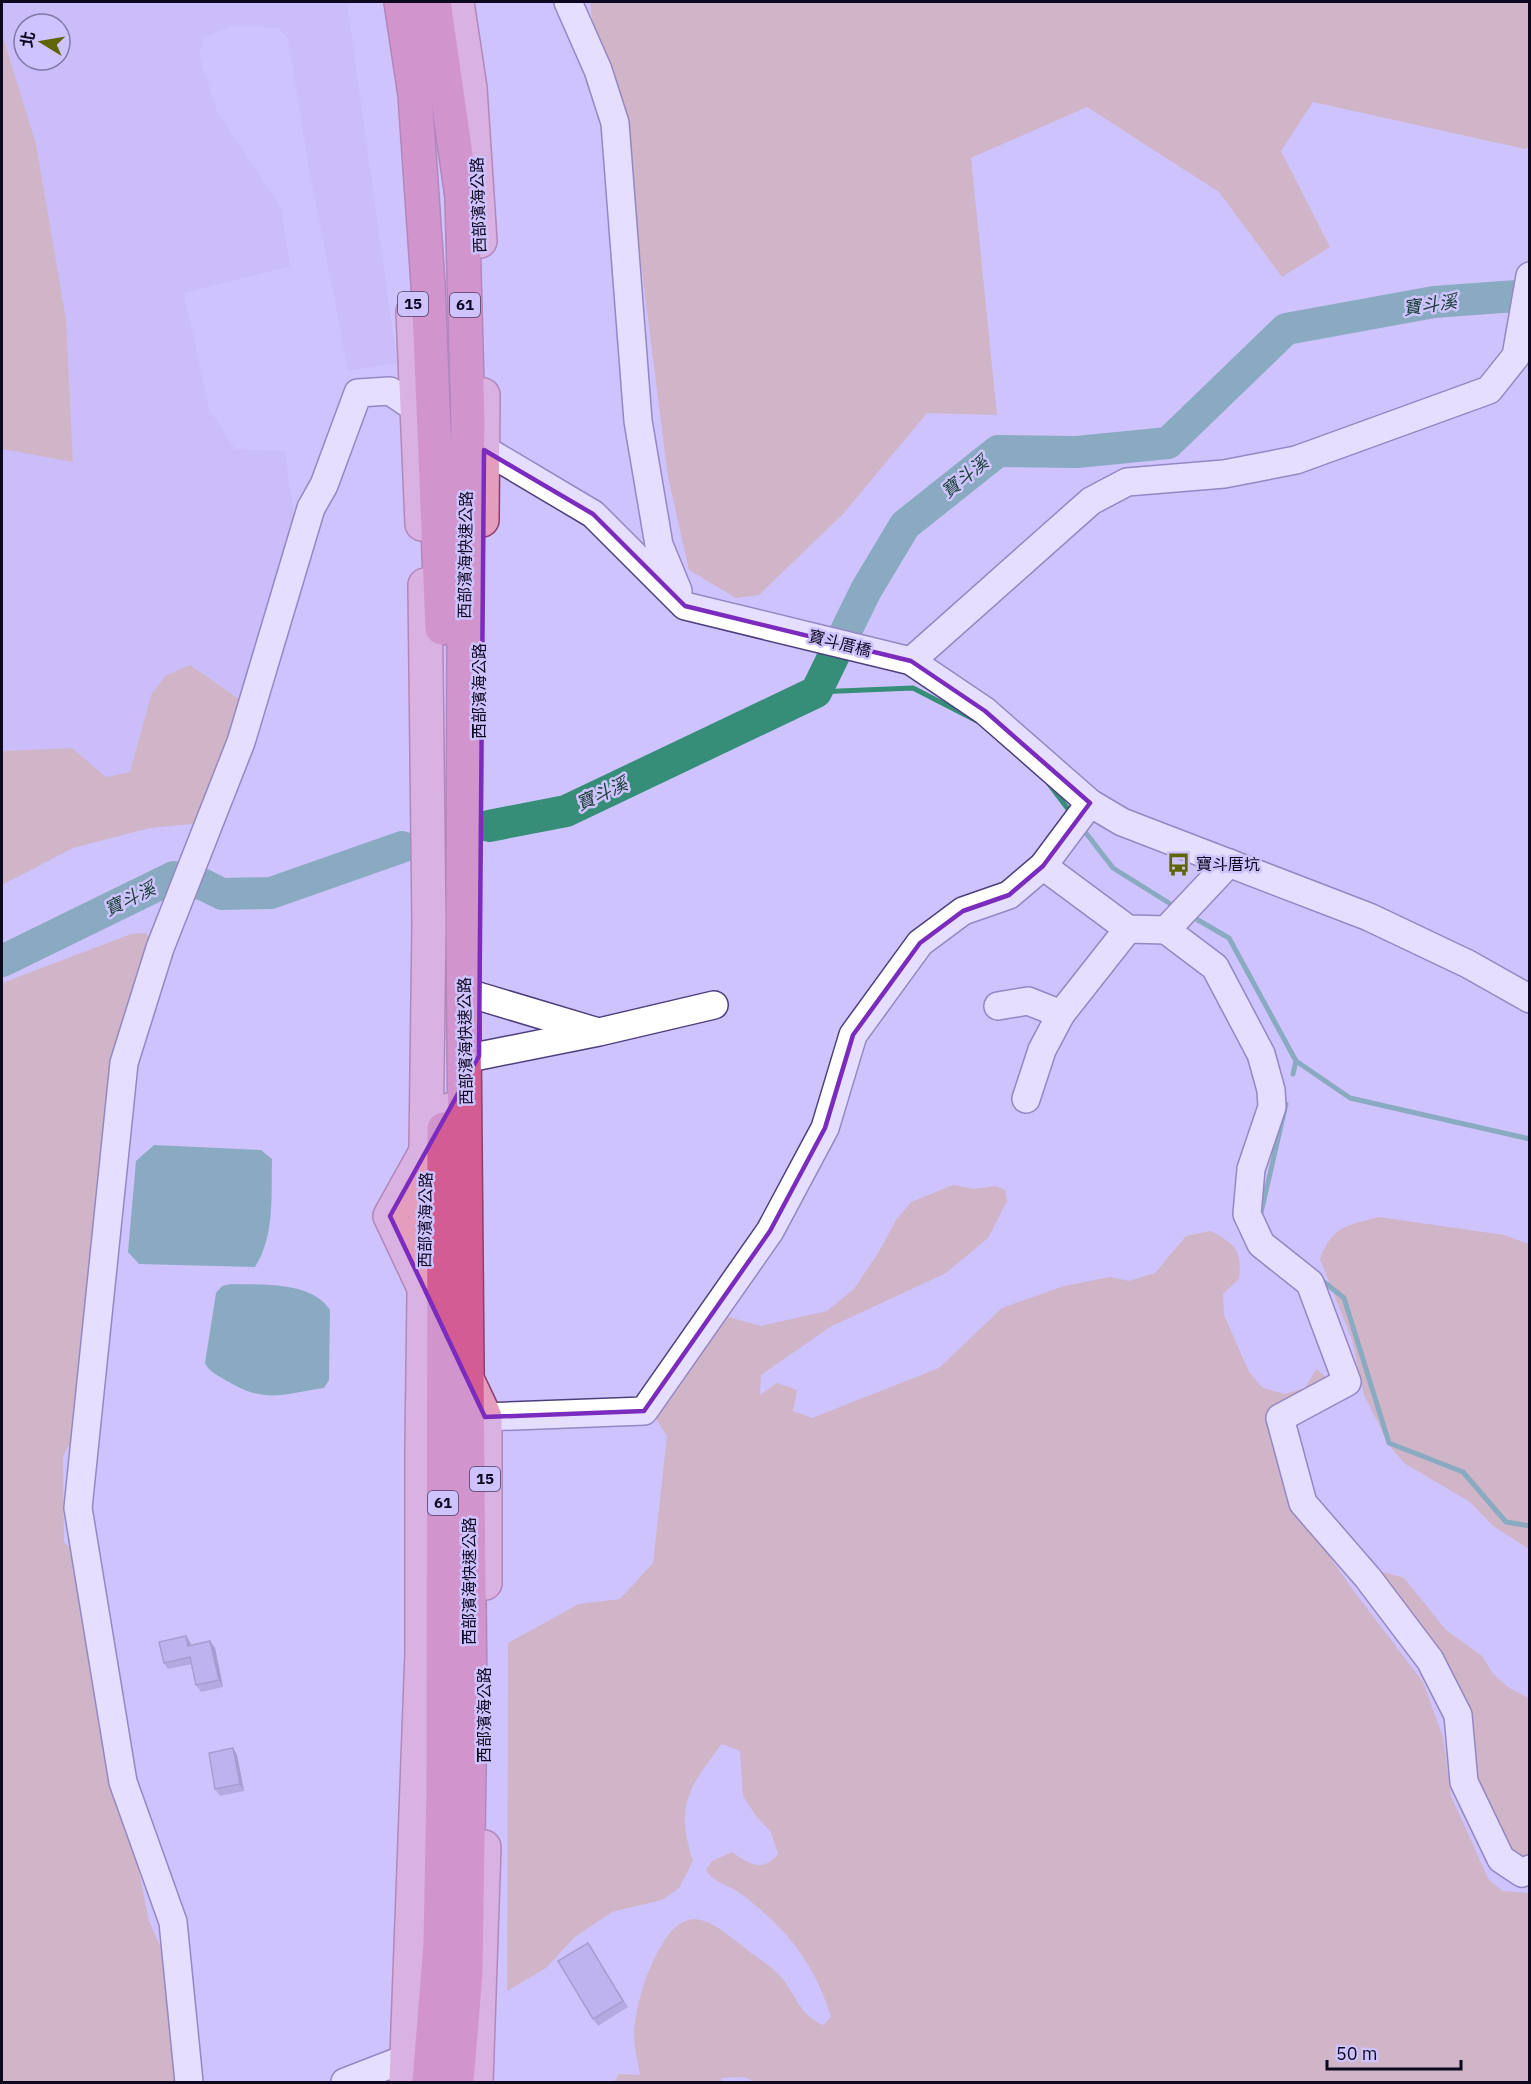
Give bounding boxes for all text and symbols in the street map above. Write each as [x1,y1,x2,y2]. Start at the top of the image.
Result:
north arrow [12,12,72,72]
text: 北 [16,29,39,49]
street label: 西部濱海公路 [466,157,490,253]
water label: 寶斗溪 [1402,289,1461,320]
road number: 15 [398,292,428,316]
road number: 61 [450,293,480,317]
water label: 寶斗溪 [936,449,995,503]
street label: 西部濱海快速公路 [454,491,476,619]
street label: 寶斗厝橋 [807,626,873,660]
street label: 西部濱海公路 [469,643,489,739]
water label: 寶斗溪 [572,770,634,815]
bus stop icon: 寶斗厝坑 [1165,851,1191,877]
place label: 寶斗厝坑 [1196,854,1260,874]
water label: 寶斗溪 [100,875,162,921]
street label: 西部濱海快速公路 [454,977,476,1105]
street label: 西部濱海公路 [414,1172,436,1268]
road number: 15 [470,1467,500,1491]
road number: 61 [428,1491,458,1515]
street label: 西部濱海快速公路 [459,1517,479,1645]
street label: 西部濱海公路 [474,1667,494,1763]
scale bar [1327,2033,1460,2071]
text: 50 m [1336,2042,1378,2065]

